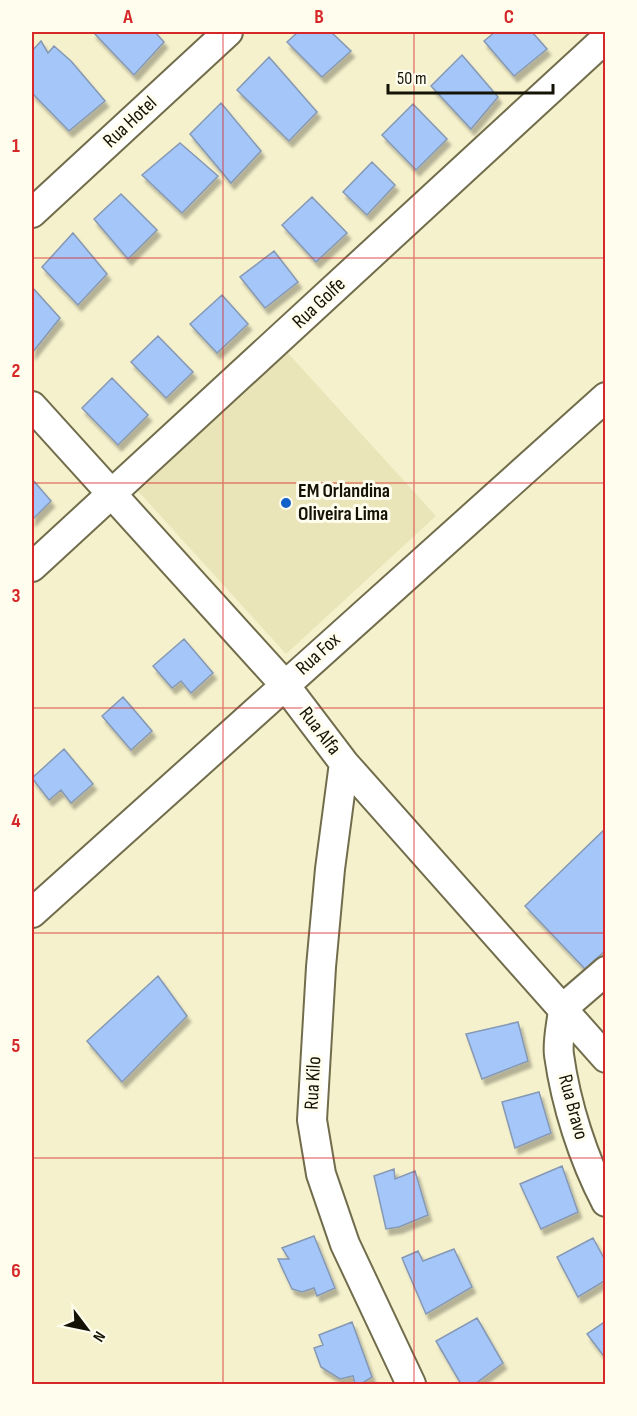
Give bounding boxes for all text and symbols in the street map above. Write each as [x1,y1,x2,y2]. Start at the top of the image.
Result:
text: A [122,5,133,29]
text: B [314,5,324,29]
text: C [504,5,514,29]
scale bar [388,57,553,95]
text: 50 m [397,68,427,89]
street label: Rua Hotel [98,91,162,153]
text: 1 [12,134,20,158]
street label: Rua Golfe [287,272,351,334]
text: 2 [12,359,20,383]
place label: EM Orlandina Oliveira Lima [298,479,390,526]
marker: EM Orlandina Oliveira Lima [279,496,293,510]
text: 3 [12,584,21,608]
street label: Rua Fox [291,628,346,680]
street label: Rua Alfa [294,702,346,760]
text: 4 [11,809,21,833]
text: 5 [12,1034,21,1058]
street label: Rua Kilo [300,1056,326,1110]
street label: Rua Bravo [553,1072,593,1142]
text: 6 [11,1259,21,1283]
north arrow [57,1299,117,1359]
text: N [88,1327,109,1345]

